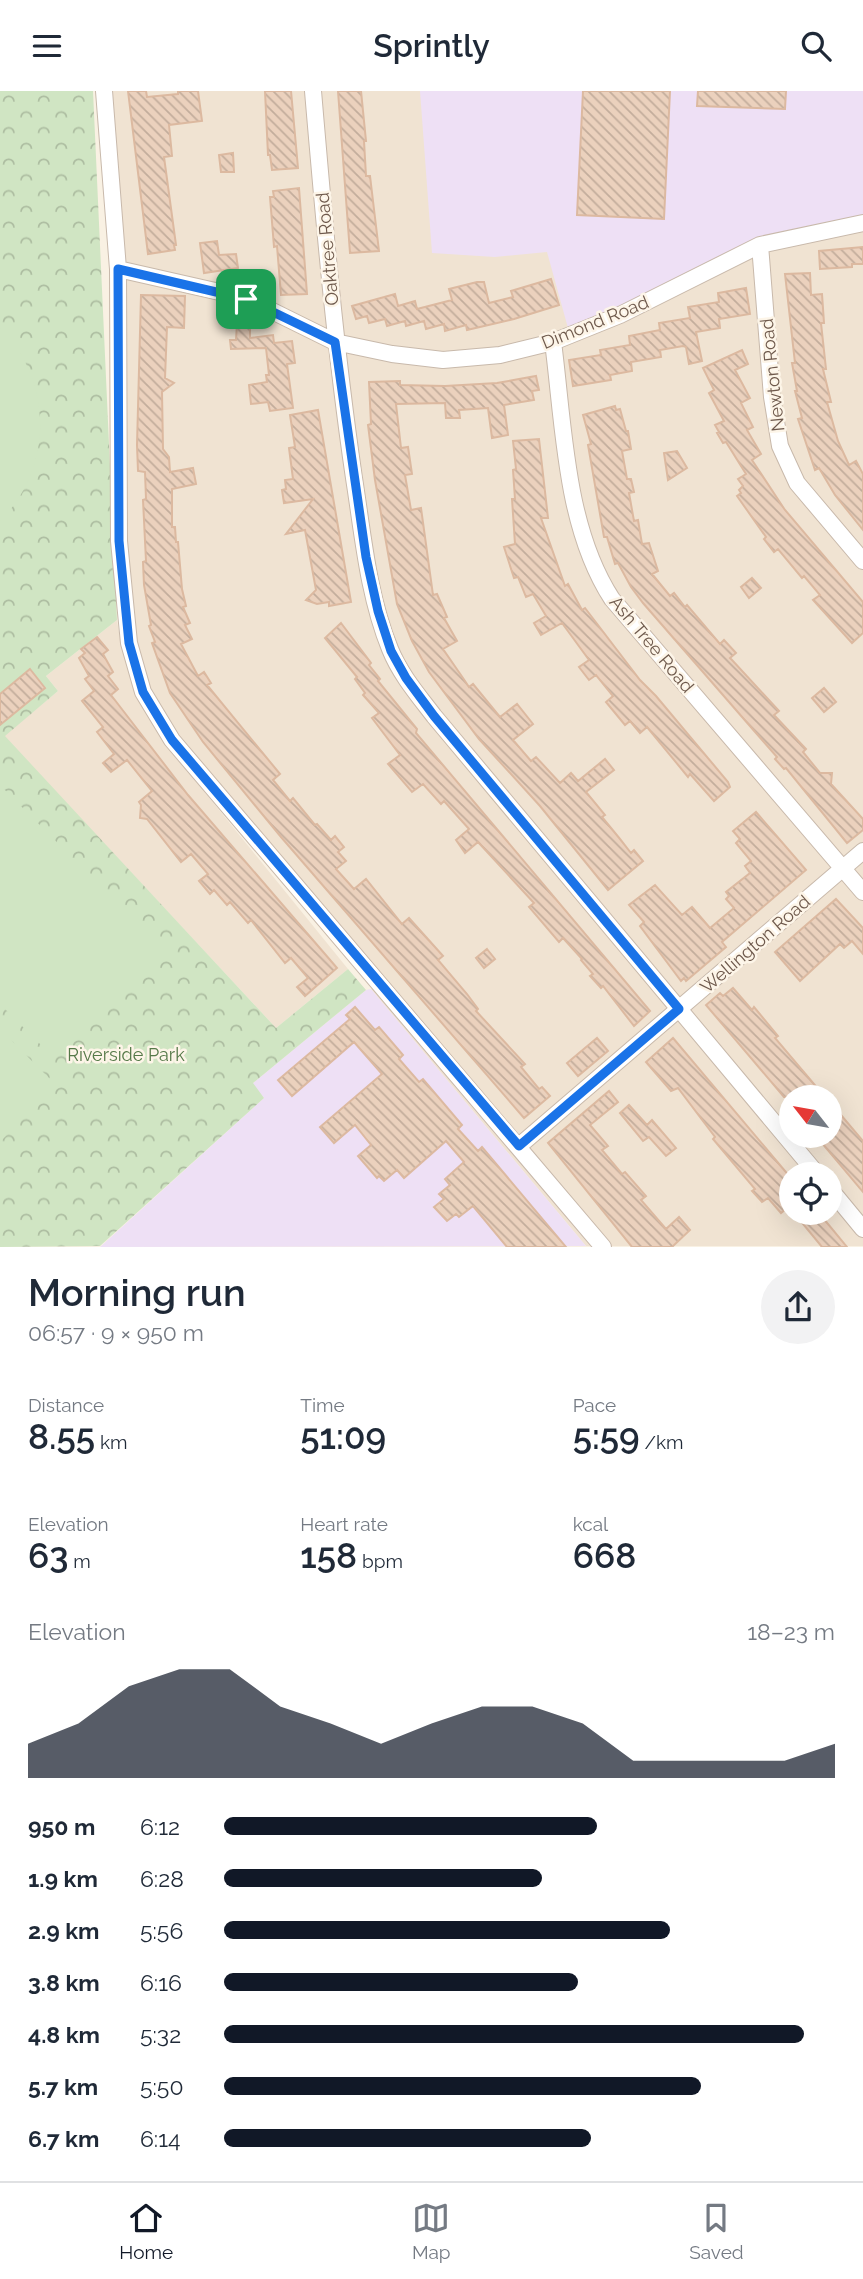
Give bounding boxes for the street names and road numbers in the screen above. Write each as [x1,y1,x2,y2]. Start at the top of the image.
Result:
street label: Oaktree Road [312,191,342,307]
street label: Dimond Road [538,291,652,353]
street label: Newton Road [756,317,788,433]
street label: Ash Tree Road [606,591,698,697]
street label: Wellington Road [696,891,814,997]

